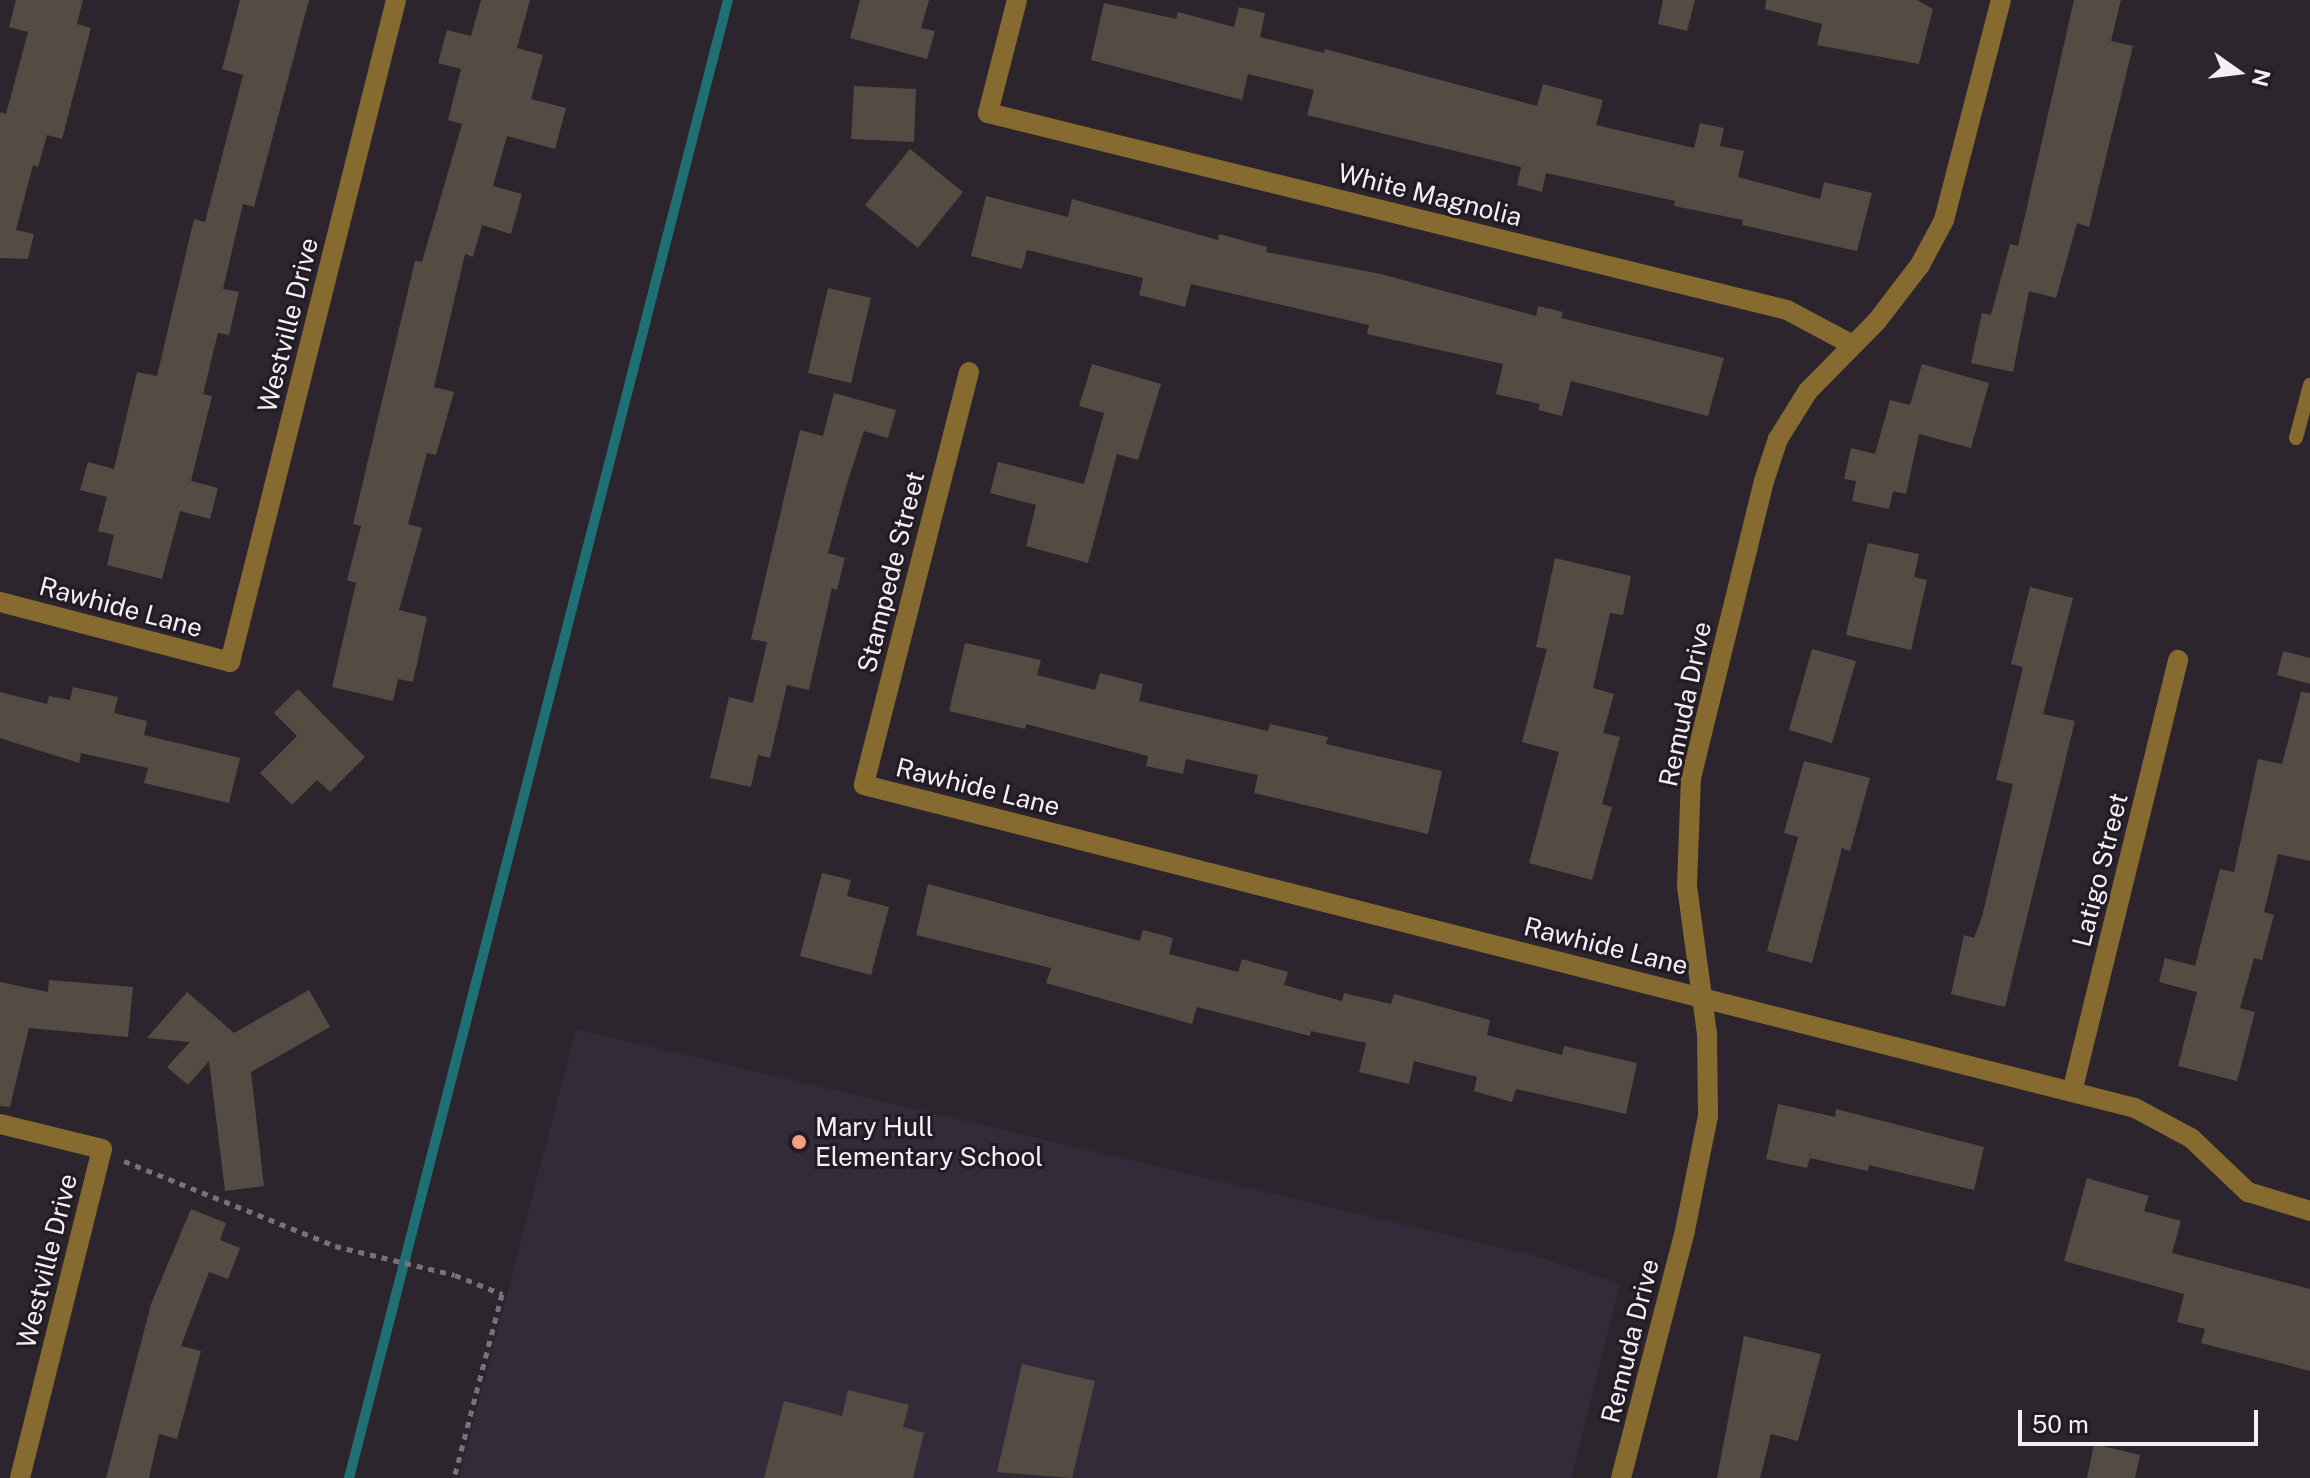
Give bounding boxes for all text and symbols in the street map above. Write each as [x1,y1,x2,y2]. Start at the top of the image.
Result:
north arrow [2198,32,2278,112]
text: N [2247,66,2276,89]
street label: White Magnolia [1335,157,1525,233]
street label: Westville Drive [251,234,325,416]
street label: Stampede Street [851,468,931,676]
street label: Rawhide Lane [36,570,206,644]
street label: Remuda Drive [1652,619,1718,789]
street label: Rawhide Lane [893,752,1063,822]
street label: Latigo Street [2066,790,2134,950]
street label: Rawhide Lane [1521,911,1691,981]
place label: Mary Hull Elementary School [815,1111,1043,1172]
marker: Mary Hull Elementary School [790,1133,808,1151]
street label: Westville Drive [10,1170,84,1352]
street label: Remuda Drive [1595,1256,1665,1426]
scale bar [2022,1394,2262,1444]
text: 50 m [2032,1410,2089,1438]

